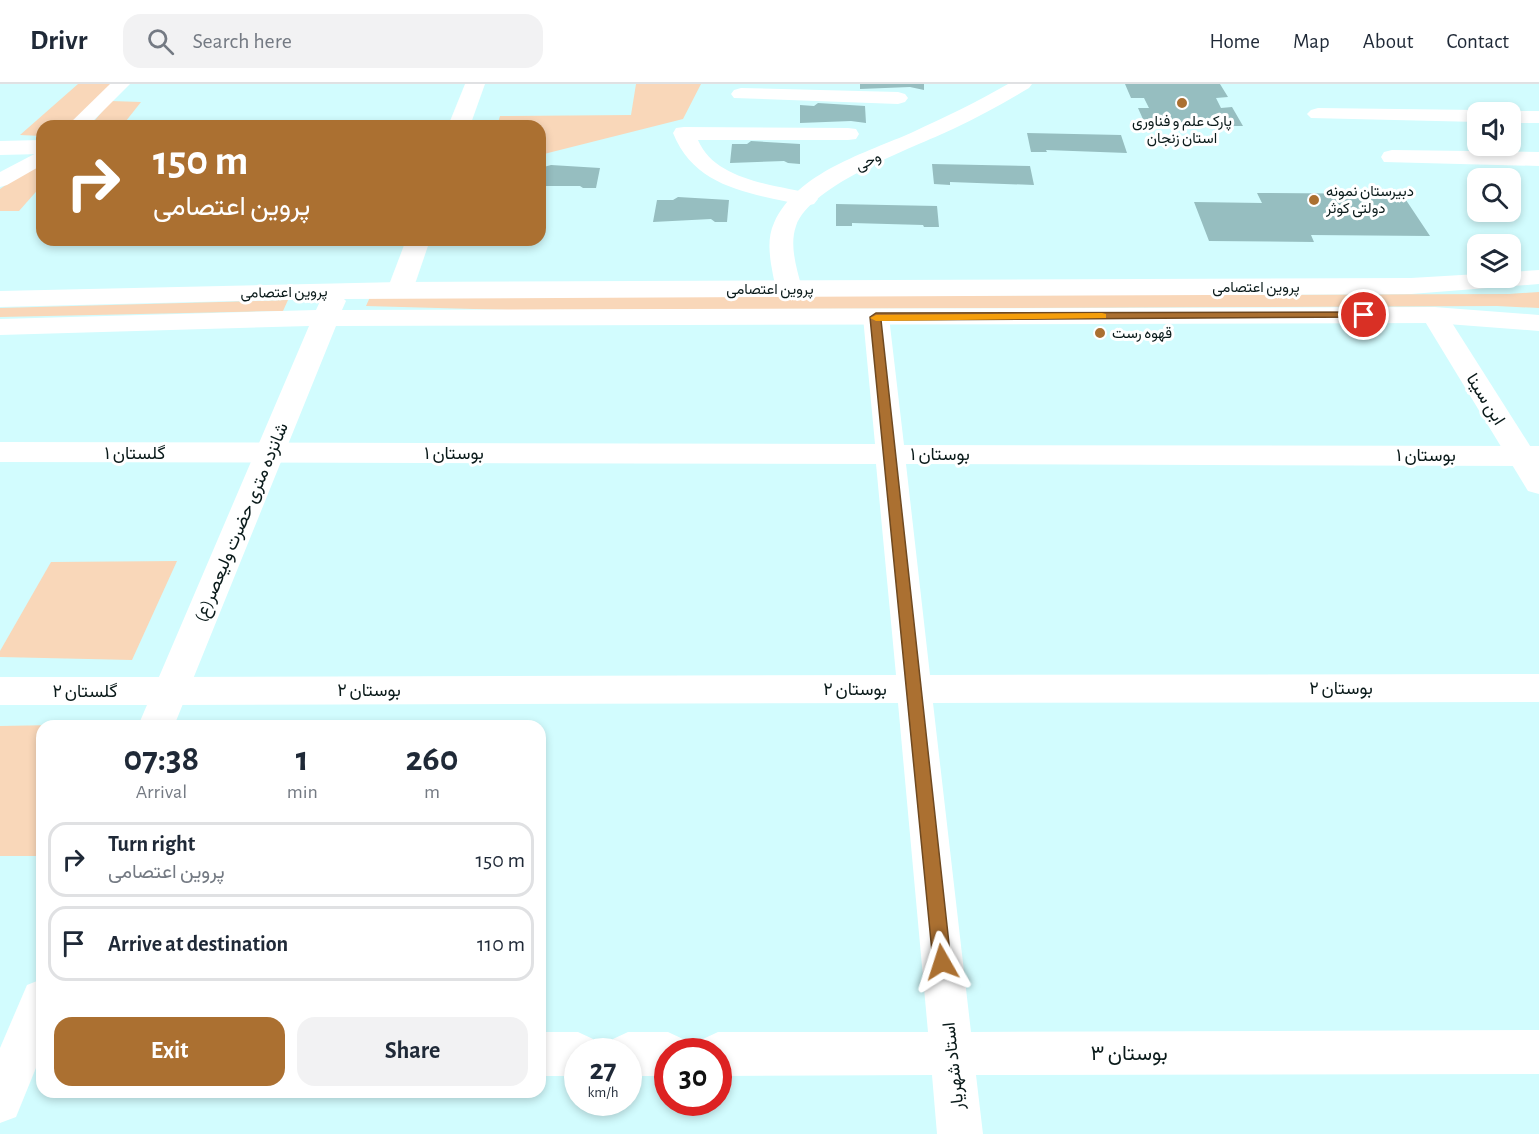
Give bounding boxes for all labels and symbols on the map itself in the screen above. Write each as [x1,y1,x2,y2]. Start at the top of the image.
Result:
marker: پارک علم و فناوری استان زنجان [1175,96,1189,110]
place label: پارک علم و فناوری استان زنجان [1132,114,1232,147]
street label: وحی [853,149,884,176]
place label: دبیرستان نمونه دولتی کوثر [1325,184,1414,218]
marker: دبیرستان نمونه دولتی کوثر [1307,193,1321,207]
street label: پروین اعتصامی [1212,280,1300,297]
street label: پروین اعتصامی [726,282,814,299]
street label: پروین اعتصامی [240,284,328,303]
pin [1338,289,1389,340]
marker: قهوه رست [1093,326,1107,340]
place label: قهوه رست [1112,326,1172,342]
street label: ابن سینا [1462,371,1508,429]
street label: شانزده متری حضرت ولیعصر(ع) [192,420,294,625]
street label: گلستان ۱ [105,444,165,463]
street label: بوستان ۱ [424,445,484,464]
street label: بوستان ۱ [910,446,970,465]
street label: بوستان ۱ [1396,447,1456,466]
street label: بوستان ۲ [1309,680,1373,699]
street label: بوستان ۲ [823,681,887,700]
street label: گلستان ۲ [52,682,118,701]
street label: بوستان ۲ [337,682,401,701]
position arrow [910,930,974,994]
street label: استاد شهریار [940,1021,969,1112]
speed limit sign: 30 [654,1038,732,1116]
street label: بوستان ۳ [1090,1043,1168,1066]

